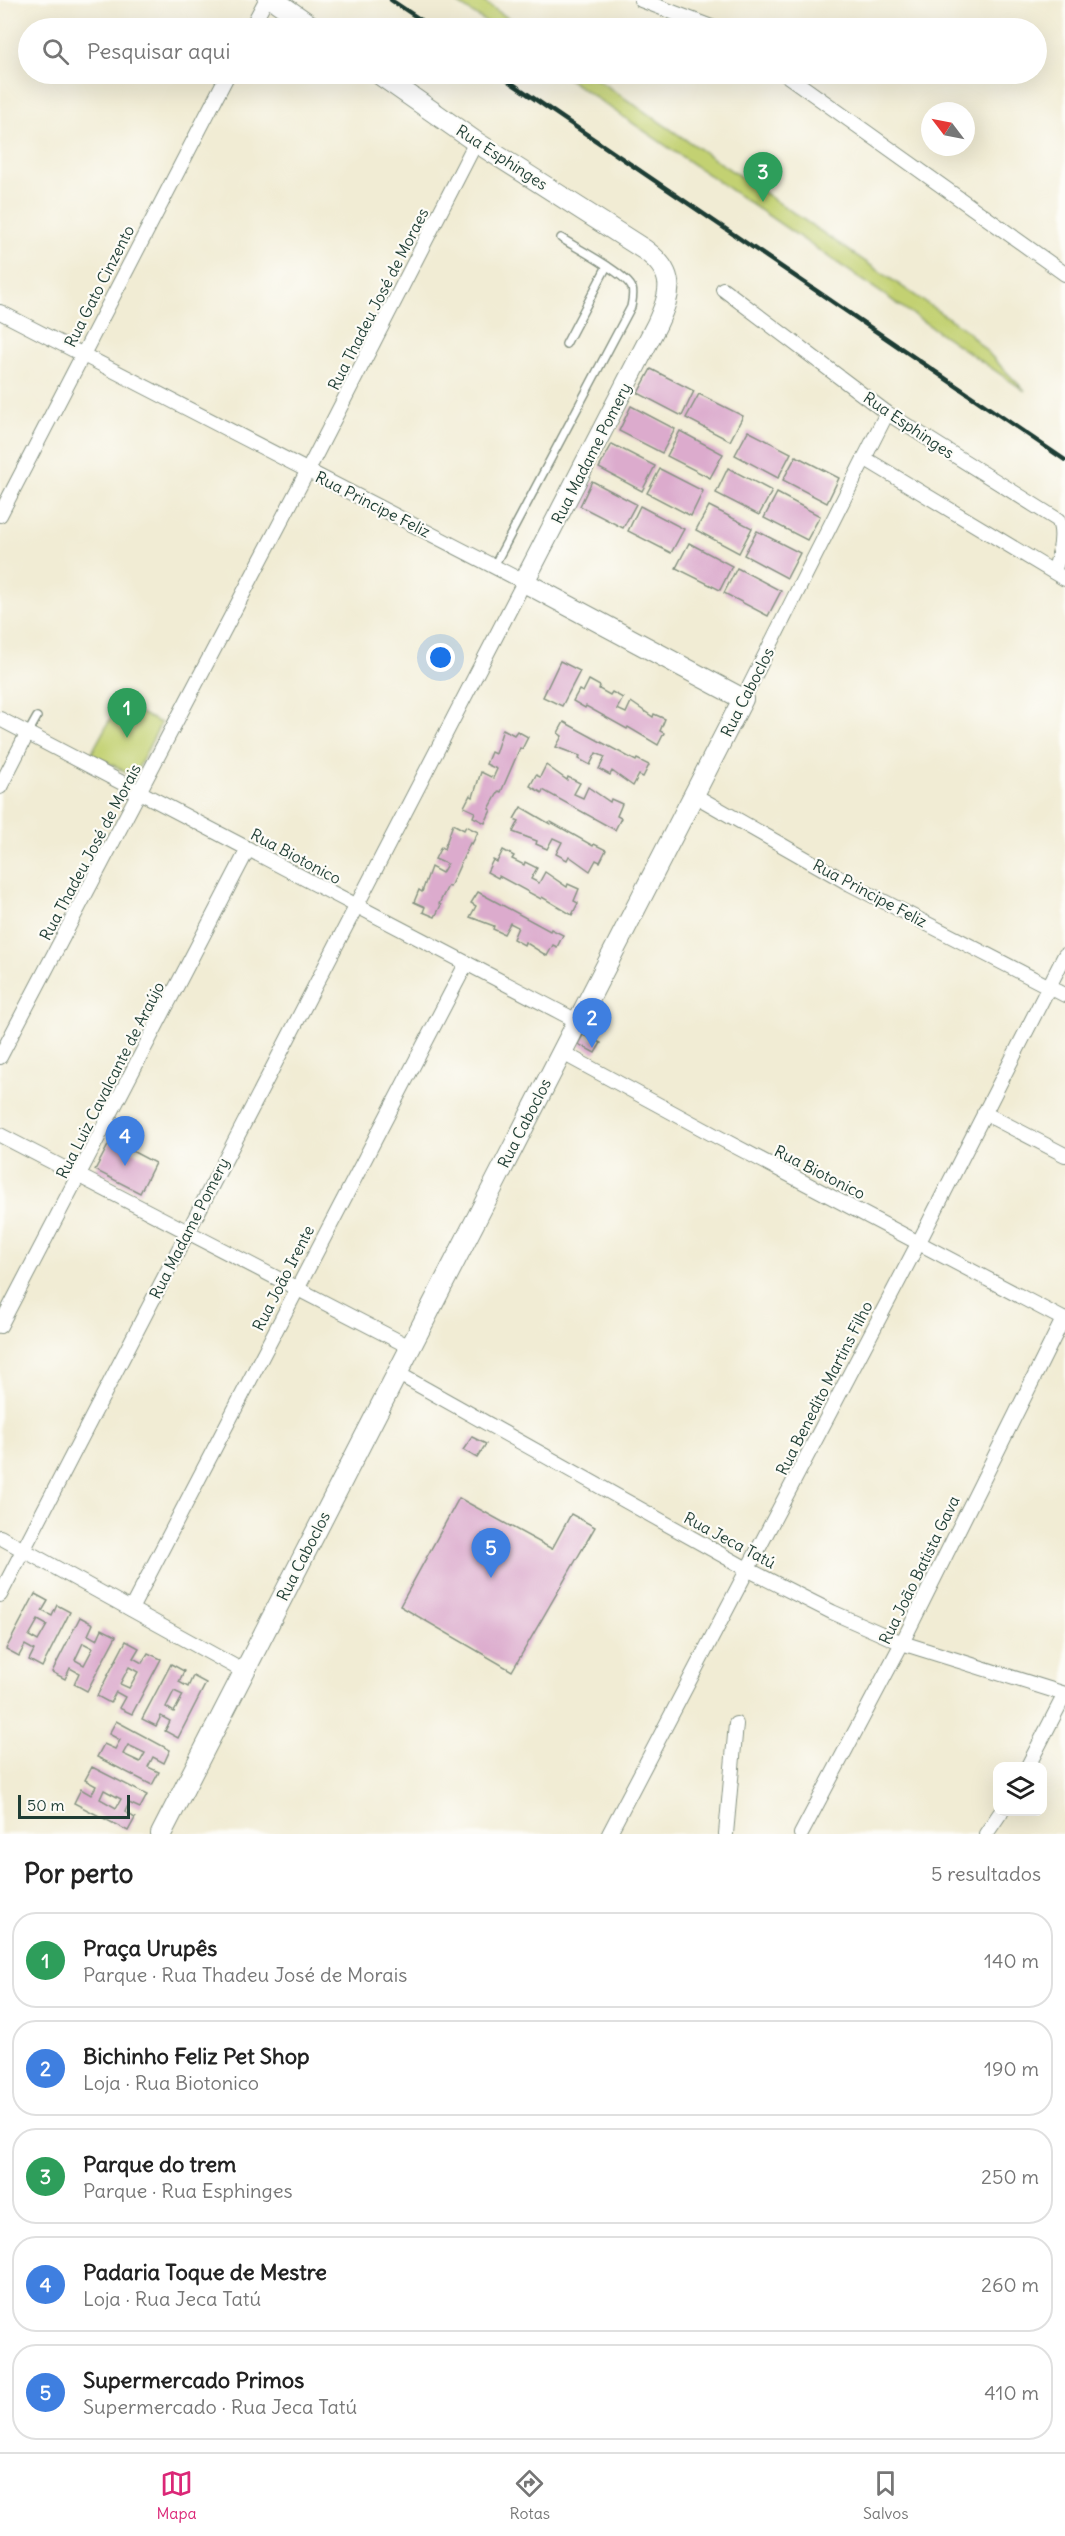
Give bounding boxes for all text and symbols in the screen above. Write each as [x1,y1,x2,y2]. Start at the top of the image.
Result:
search box [18,18,1047,84]
icon: search [39,35,72,68]
text: Pesquisar aqui [87,37,230,65]
north arrow [921,102,975,156]
street label: Rua Esphinges [453,120,551,194]
pin: 3 [744,152,783,202]
street label: Rua Thadeu José de Moraes [323,205,433,393]
street label: Rua Gato Cinzento [60,222,138,350]
street label: Rua Madame Pomery [547,379,635,527]
street label: Rua Esphinges [860,387,958,463]
street label: Rua Principe Feliz [312,466,434,542]
your location [426,643,455,672]
street label: Rua Caboclos [716,644,778,740]
pin: 1 [108,688,146,738]
street label: Rua Thadeu José de Morais [35,760,145,944]
street label: Rua Biotonico [247,824,345,888]
street label: Rua Principe Feliz [810,855,931,932]
street label: Rua Luiz Cavalcante de Araújo [52,978,168,1182]
pin: 2 [572,998,612,1048]
street label: Rua Caboclos [493,1075,555,1171]
pin: 4 [106,1116,144,1166]
street label: Rua Biotonico [771,1141,869,1203]
street label: Rua Madame Pomery [145,1154,233,1302]
street label: Rua João Irente [248,1222,318,1334]
street label: Rua Benedito Martins Filho [771,1298,877,1478]
street label: Rua João Batista Gava [874,1492,964,1648]
street label: Rua Jeca Tatú [681,1507,779,1573]
street label: Rua Caboclos [272,1508,334,1604]
pin: 5 [472,1528,510,1578]
map controls [993,1762,1047,1816]
button: layers [993,1762,1047,1816]
scale bar [18,1792,130,1820]
text: 50 m [27,1795,65,1815]
text: Por perto [24,1857,133,1890]
text: 5 resultados [931,1861,1041,1886]
text: Praça Urupês [83,1934,217,1962]
text: 1 [42,1948,49,1973]
text: 140 m [984,1948,1039,1973]
text: Parque · Rua Thadeu José de Morais [83,1962,407,1987]
text: Bichinho Feliz Pet Shop [83,2042,310,2070]
text: 2 [40,2056,51,2081]
text: 190 m [984,2056,1039,2081]
text: Loja · Rua Biotonico [83,2070,259,2095]
text: Parque do trem [83,2150,236,2178]
text: 3 [40,2164,51,2189]
text: 250 m [981,2164,1039,2189]
text: Parque · Rua Esphinges [83,2178,293,2203]
text: Padaria Toque de Mestre [83,2258,327,2286]
text: 4 [40,2272,51,2297]
text: 260 m [981,2272,1039,2297]
text: Loja · Rua Jeca Tatú [83,2286,261,2311]
text: Supermercado Primos [83,2366,304,2394]
text: 5 [40,2380,51,2405]
text: 410 m [984,2380,1039,2405]
text: Supermercado · Rua Jeca Tatú [83,2394,357,2419]
tab: Mapa [156,2467,197,2523]
tab: Rotas [509,2467,550,2523]
tab: Salvos [863,2467,909,2523]

